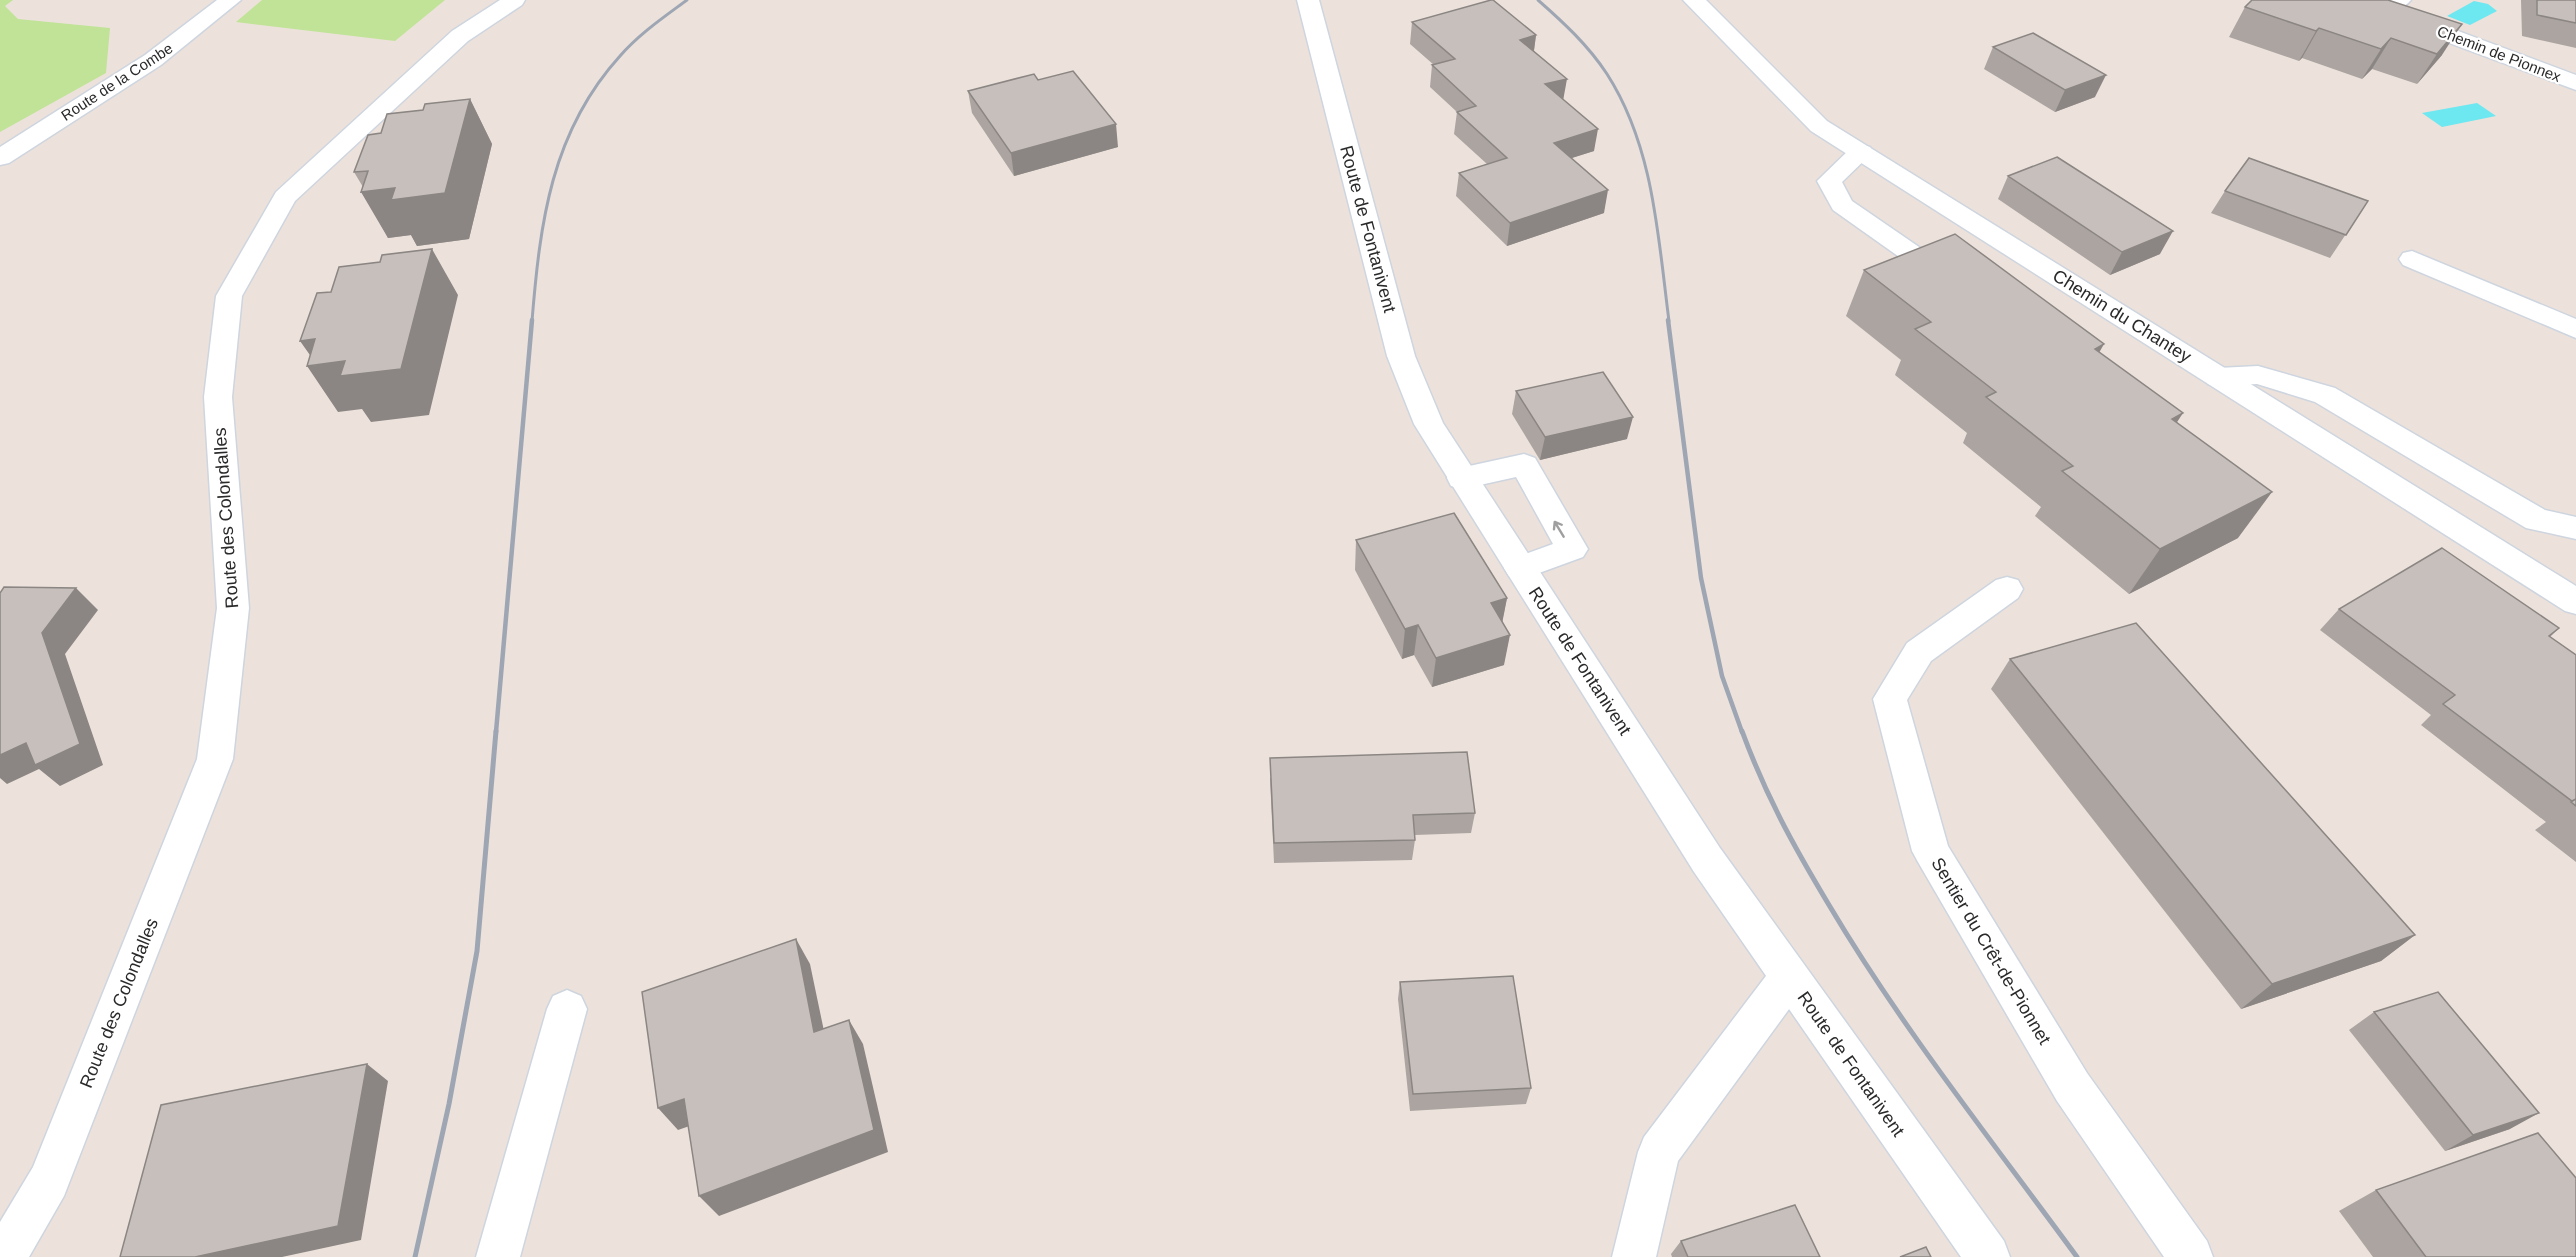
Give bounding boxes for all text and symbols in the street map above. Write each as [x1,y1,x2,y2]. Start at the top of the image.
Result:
street label: Chemin de Pionnex [2435,22,2564,85]
street label: Route de la Combe [58,39,176,124]
street label: Route de Fontanivent [1336,143,1400,315]
street label: Chemin du Chantey [2049,265,2195,367]
street label: Route des Colondalles [210,427,242,609]
one-way arrow [1553,521,1565,538]
street label: Route de Fontanivent [1525,583,1635,739]
street label: Sentier du Crêt-de-Pionnet [1927,854,2055,1048]
street label: Route des Colondalles [76,915,162,1091]
street label: Route de Fontanivent [1793,988,1909,1140]

